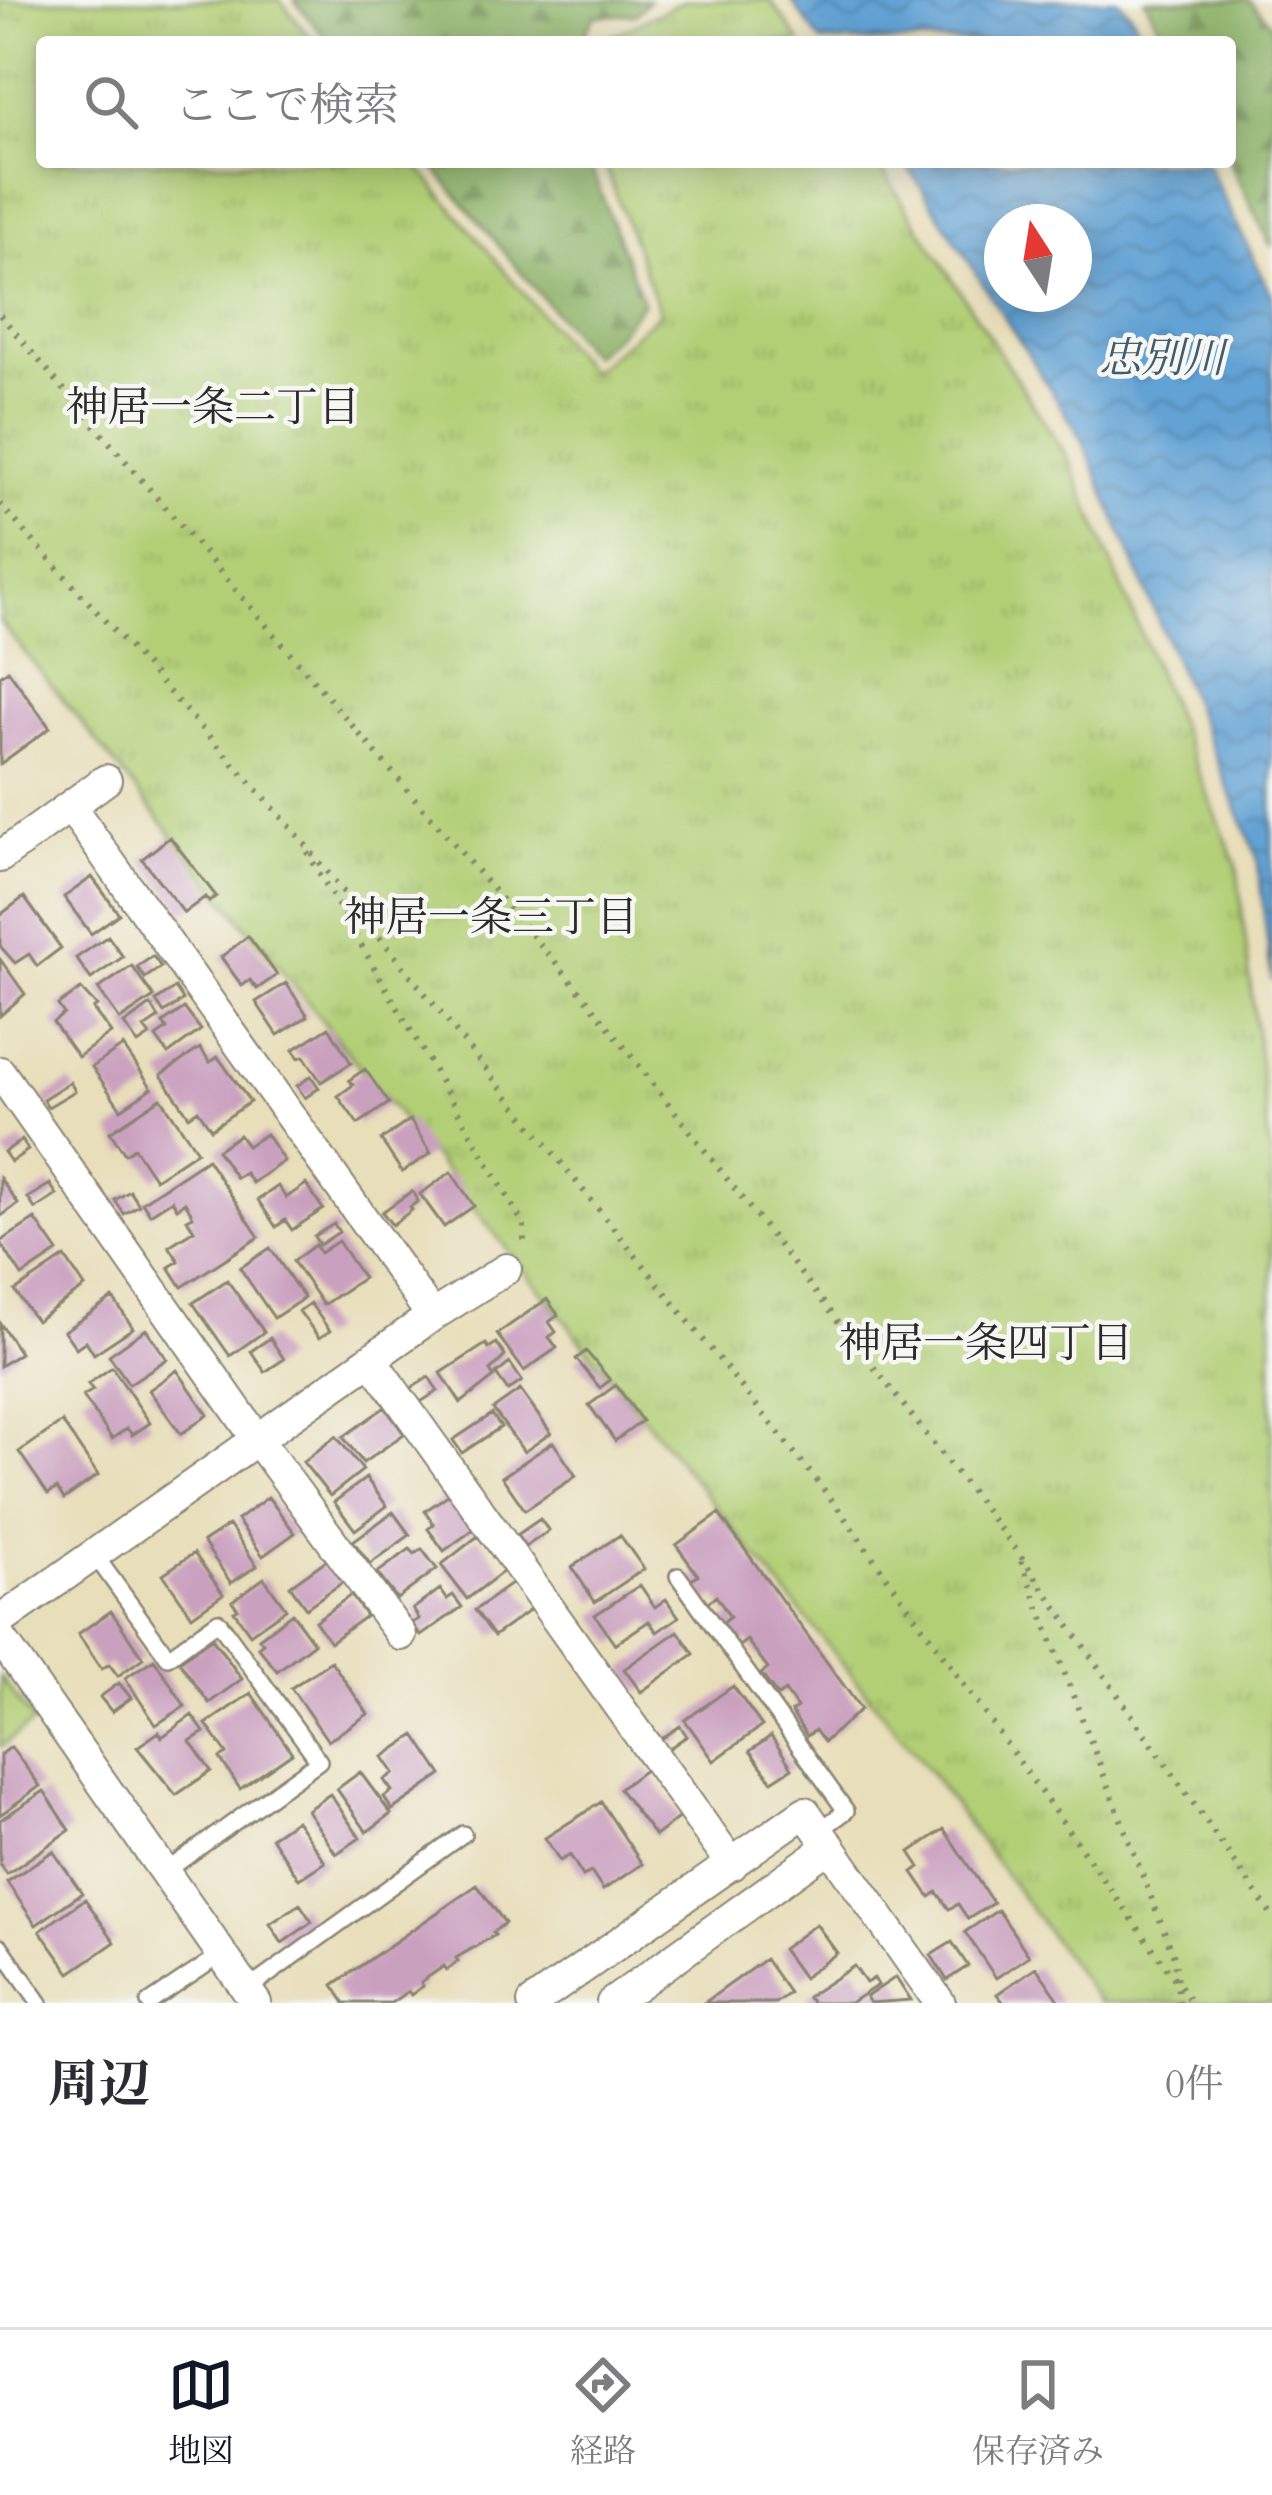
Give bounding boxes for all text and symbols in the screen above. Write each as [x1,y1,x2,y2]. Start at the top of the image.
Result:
search box [36,36,1236,168]
icon: search [78,69,144,135]
text: ここで検索 [174,75,399,136]
north arrow [984,204,1092,312]
water label: 忠別川 [1099,330,1229,387]
district label: 神居一条二丁目 [66,379,360,436]
district label: 神居一条三丁目 [344,889,638,946]
district label: 神居一条四丁目 [839,1315,1133,1372]
text: 周辺 [48,2050,150,2120]
text: 0件 [1165,2058,1224,2111]
tab: 地図 [168,2352,234,2474]
tab: 経路 [570,2352,636,2474]
tab: 保存済み [972,2352,1104,2474]

